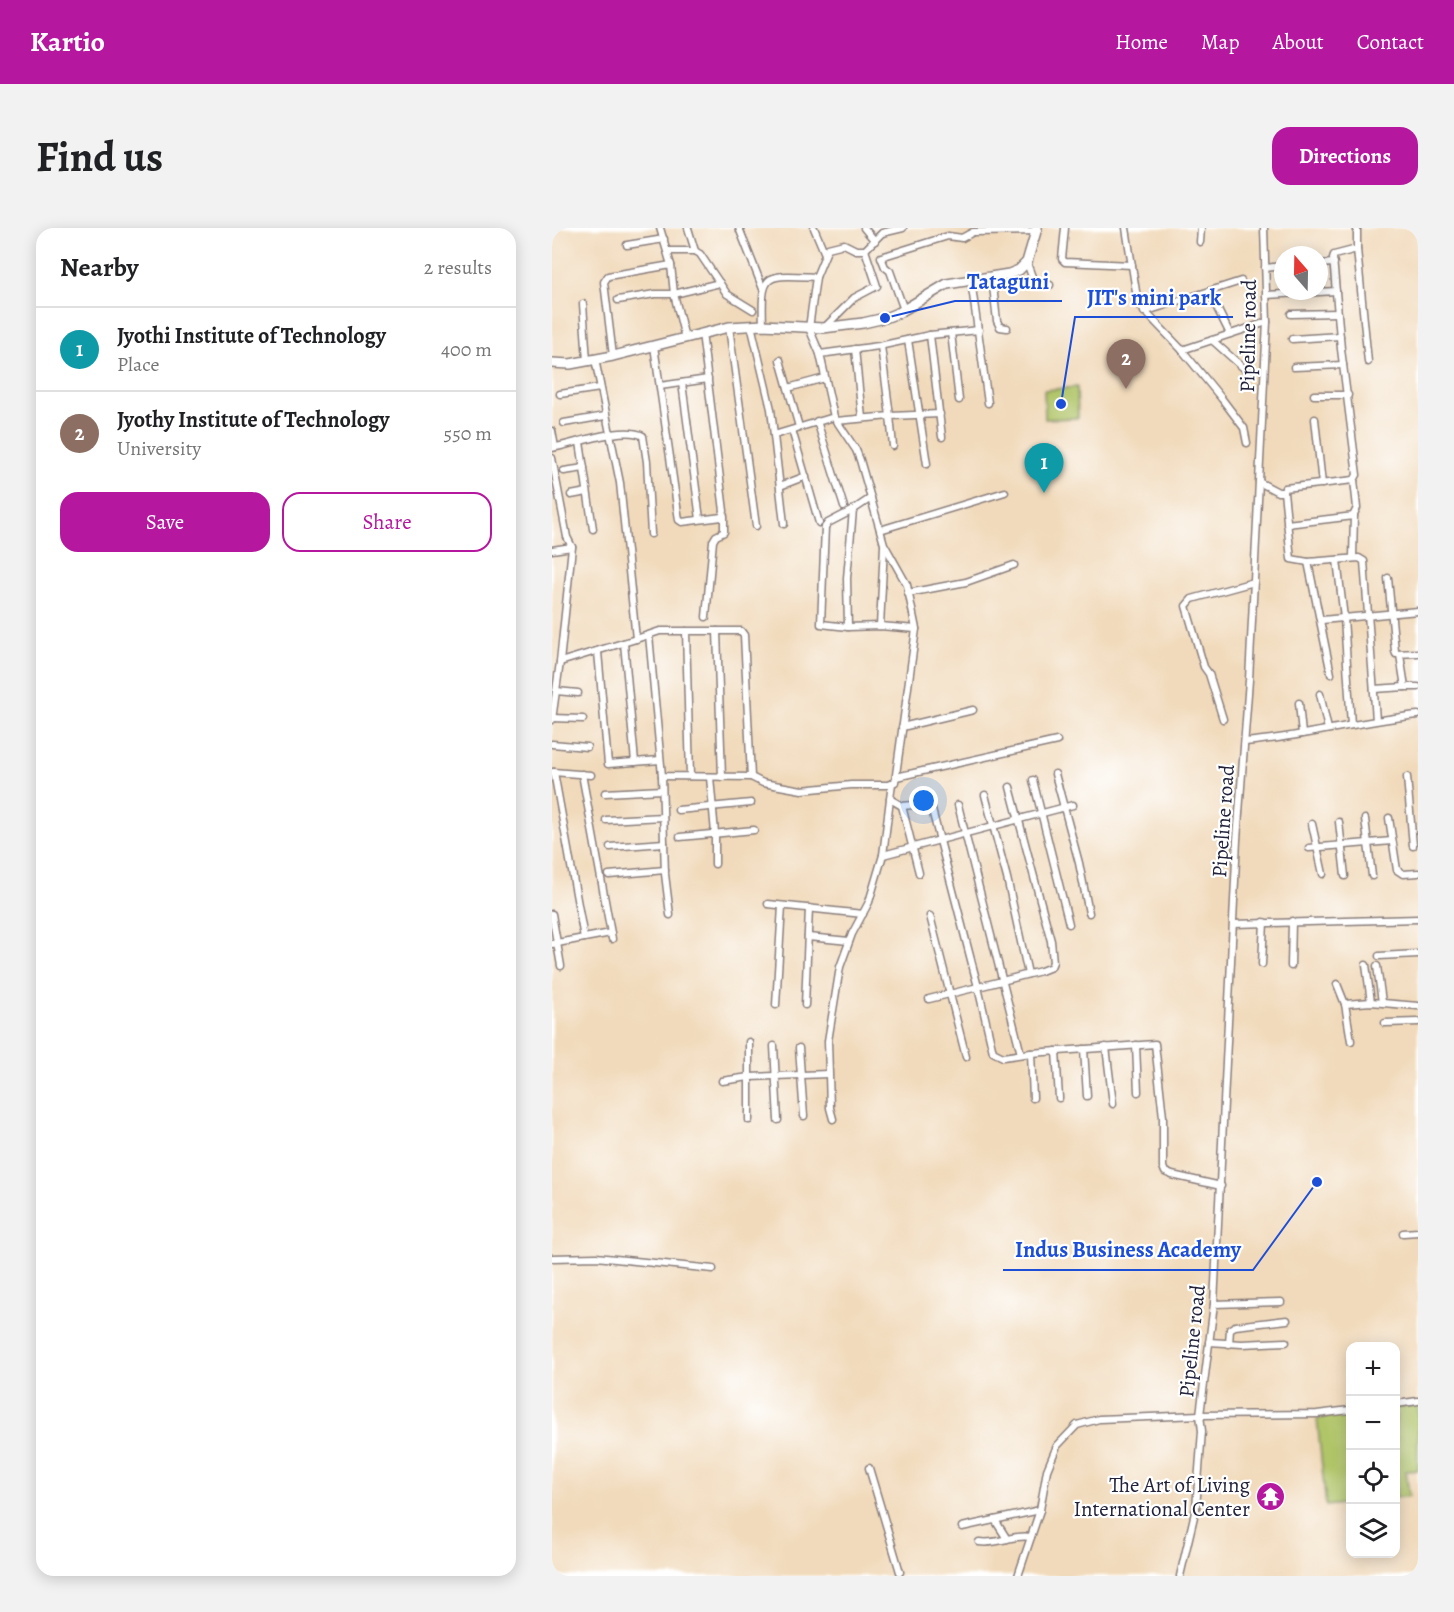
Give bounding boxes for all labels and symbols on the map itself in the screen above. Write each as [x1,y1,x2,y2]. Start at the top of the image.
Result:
north arrow [1274,246,1328,300]
callout: Tataguni [955,261,1062,301]
text: Tataguni [967,267,1049,297]
callout: JIT's mini park [1075,277,1233,317]
street label: Pipeline road [1233,278,1263,393]
text: JIT's mini park [1087,283,1222,313]
pin: 2 [1106,340,1146,389]
pin: 1 [1024,444,1064,493]
street label: Pipeline road [1205,763,1241,878]
your location [909,786,938,815]
callout: Indus Business Academy [1003,1230,1253,1270]
text: Indus Business Academy [1015,1235,1242,1265]
street label: Pipeline road [1172,1283,1212,1399]
place label: The Art of Living International Center [1074,1471,1250,1523]
temple icon: The Art of Living International Center [1255,1481,1287,1513]

